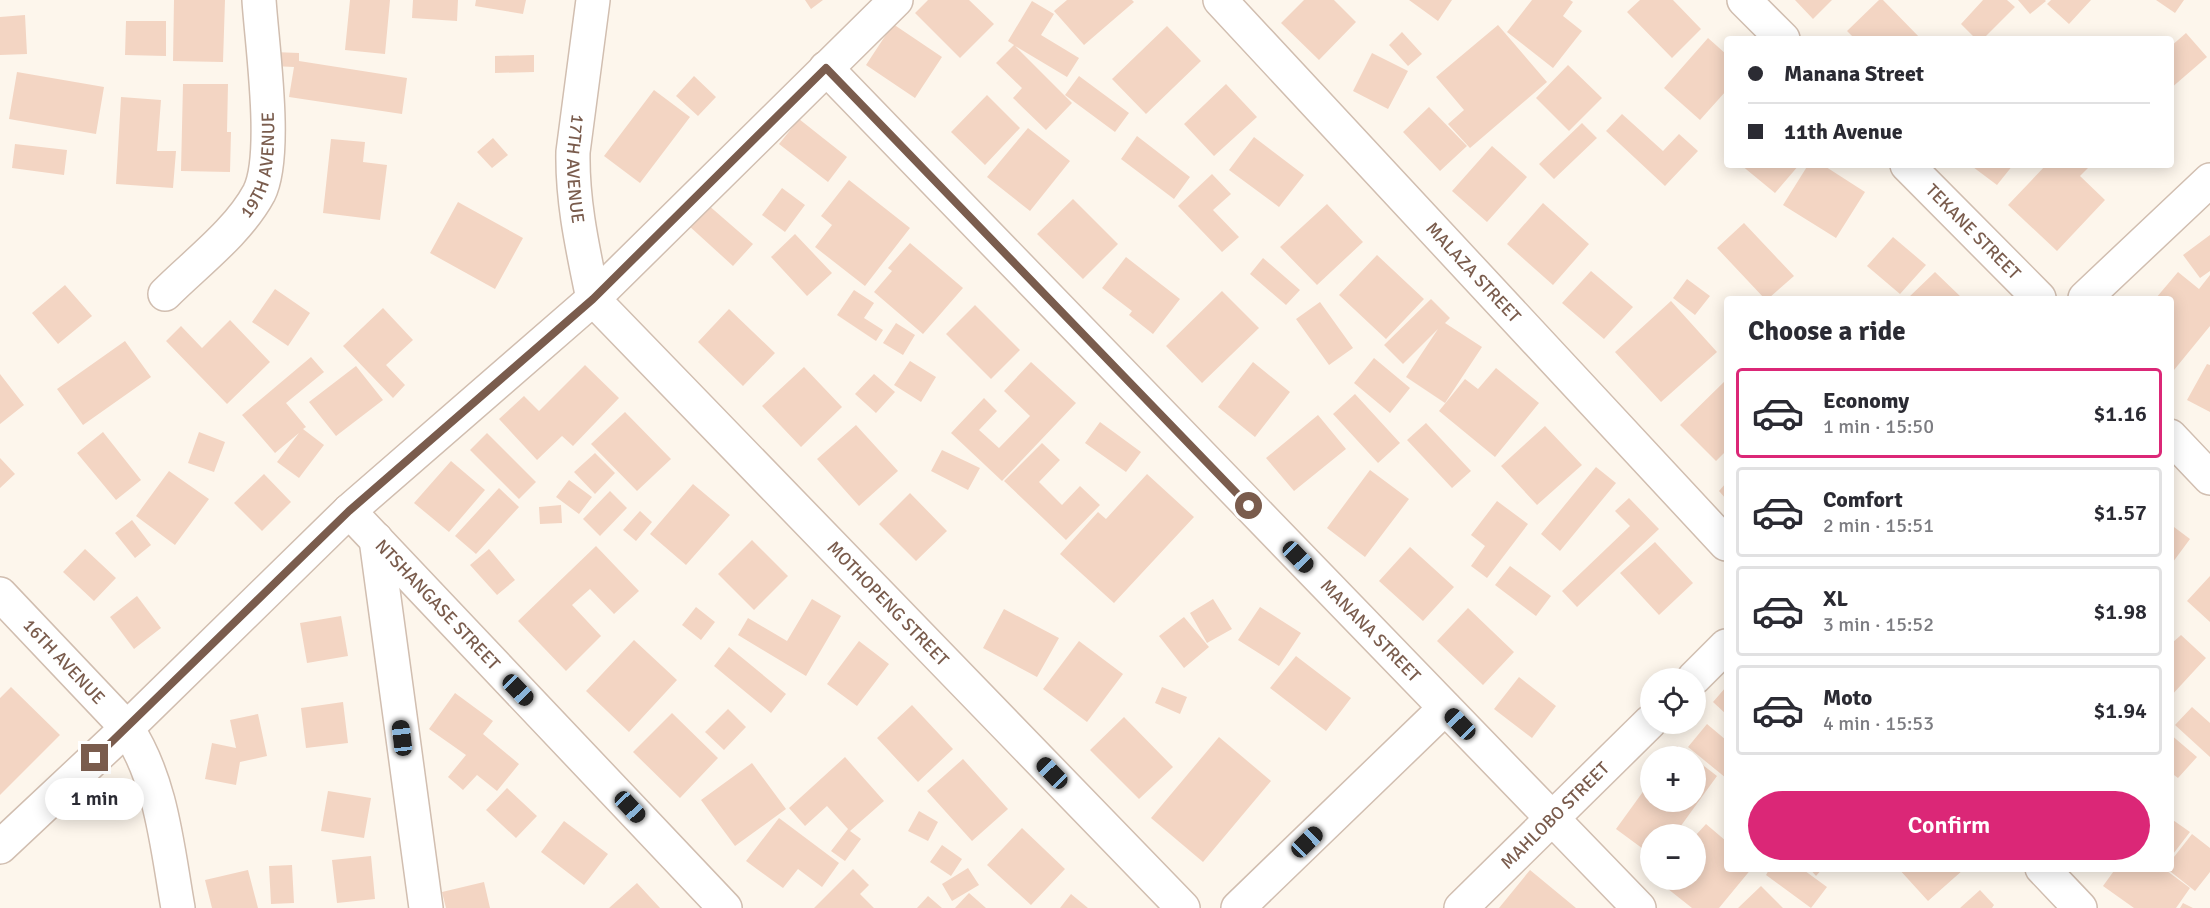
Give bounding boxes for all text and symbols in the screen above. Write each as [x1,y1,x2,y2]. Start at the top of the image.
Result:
text: Manana Street [1784,60,1924,87]
street label: 19TH AVENUE [235,112,279,222]
street label: 17TH AVENUE [562,113,589,225]
text: 11th Avenue [1784,118,1903,145]
street label: TEKANE STREET [1921,179,2025,284]
street label: MALAZA STREET [1421,218,1526,327]
text: Choose a ride [1748,315,1906,348]
icon: car [1751,386,1805,440]
text: Economy [1823,387,1909,414]
text: $1.16 [2093,400,2147,427]
text: 1 min · 15:50 [1823,414,1934,439]
icon: car [1751,485,1805,539]
text: Comfort [1823,486,1903,513]
route start [1235,492,1262,519]
text: $1.57 [2093,499,2147,526]
text: 2 min · 15:51 [1823,513,1934,538]
street label: NTSHANGASE STREET [371,535,505,675]
street label: MOTHOPENG STREET [823,536,954,671]
car [1279,538,1317,576]
street label: MANANA STREET [1316,575,1425,687]
icon: car [1751,584,1805,638]
text: XL [1823,585,1848,612]
text: $1.98 [2093,598,2147,625]
text: 3 min · 15:52 [1823,612,1934,637]
street label: 16TH AVENUE [18,614,110,709]
map controls [1640,668,1706,890]
button: locate [1640,668,1706,734]
car [499,671,537,709]
icon: car [1751,683,1805,737]
text: Moto [1823,684,1872,711]
text: $1.94 [2093,697,2147,724]
car [1441,705,1479,743]
text: 4 min · 15:53 [1823,711,1934,736]
car [391,719,413,757]
route end [81,744,108,771]
button: + [1640,746,1706,812]
car [1033,754,1071,792]
street label: MAHLOBO STREET [1496,757,1614,874]
callout: 1 min [46,779,144,821]
text: 1 min [71,786,118,811]
car [611,788,649,826]
button: Confirm [1748,791,2150,860]
car [1288,823,1326,861]
button: − [1640,824,1706,890]

